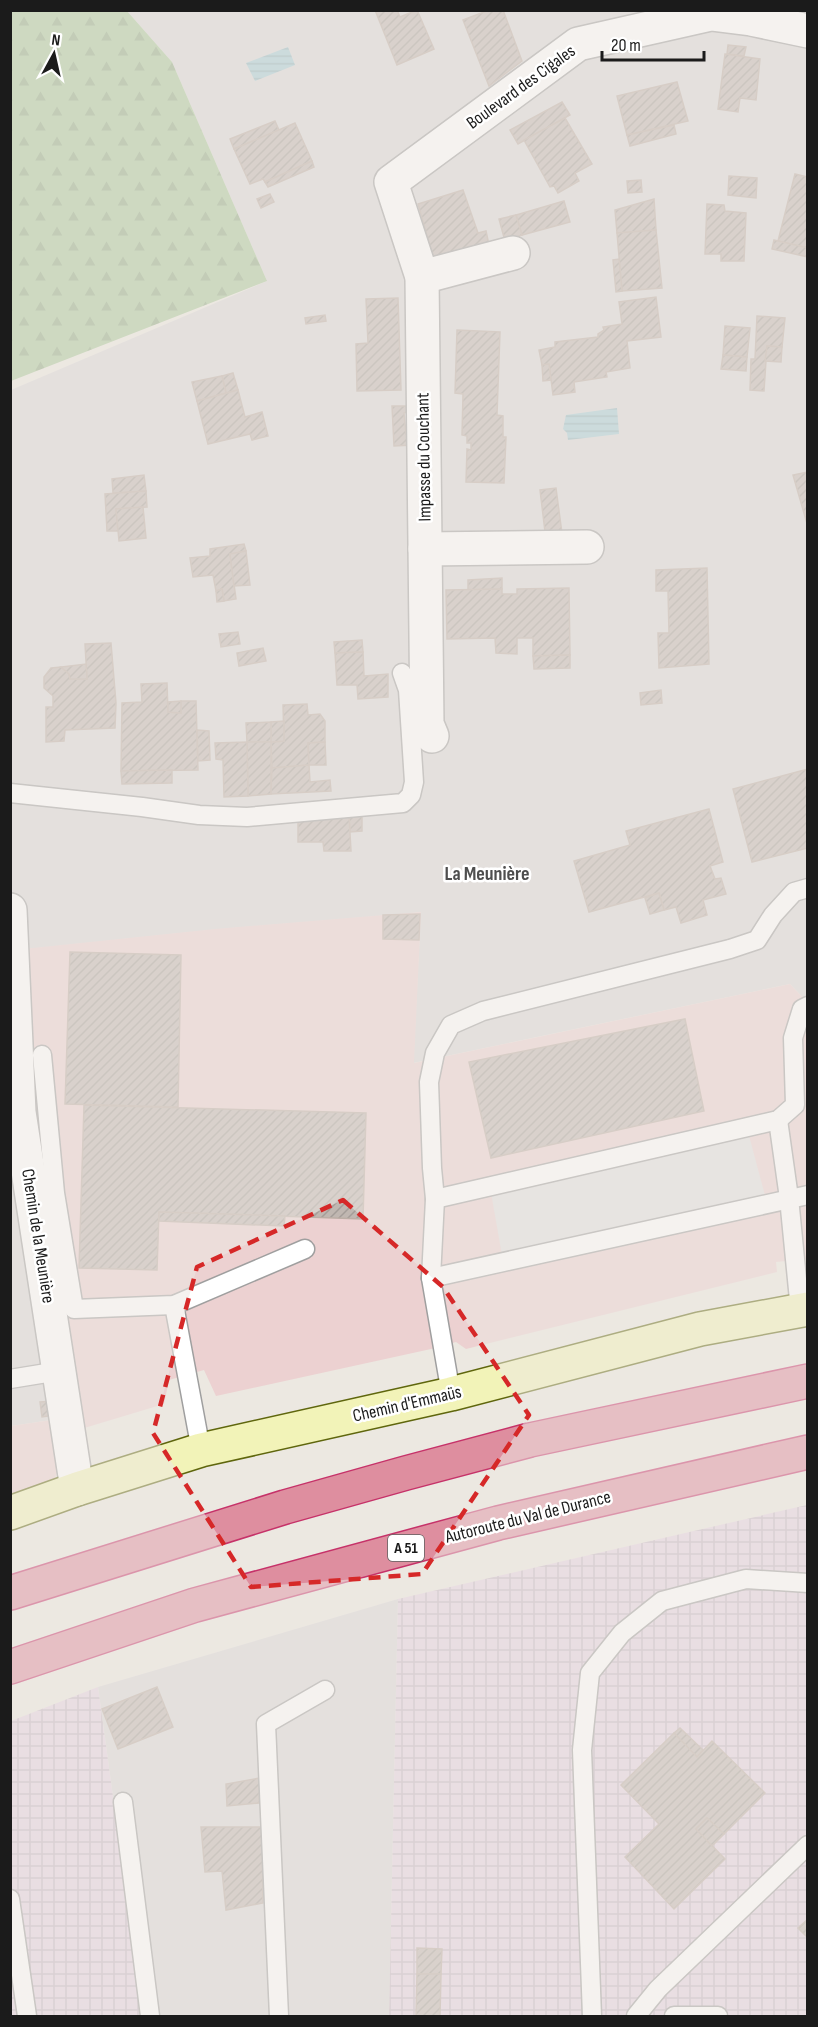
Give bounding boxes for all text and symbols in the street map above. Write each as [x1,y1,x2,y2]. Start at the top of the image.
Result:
north arrow [24,24,84,84]
scale bar [602,24,704,62]
text: N [50,31,61,51]
text: 20 m [611,35,641,56]
street label: Boulevard des Cigales [462,40,580,134]
street label: Impasse du Couchant [412,392,436,522]
district label: La Meunière [444,862,530,886]
street label: Chemin de la Meunière [17,1167,59,1305]
street label: Chemin d'Emmaüs [351,1381,463,1427]
street label: Autoroute du Val de Durance [442,1486,613,1548]
road number: A 51 [388,1535,424,1561]

